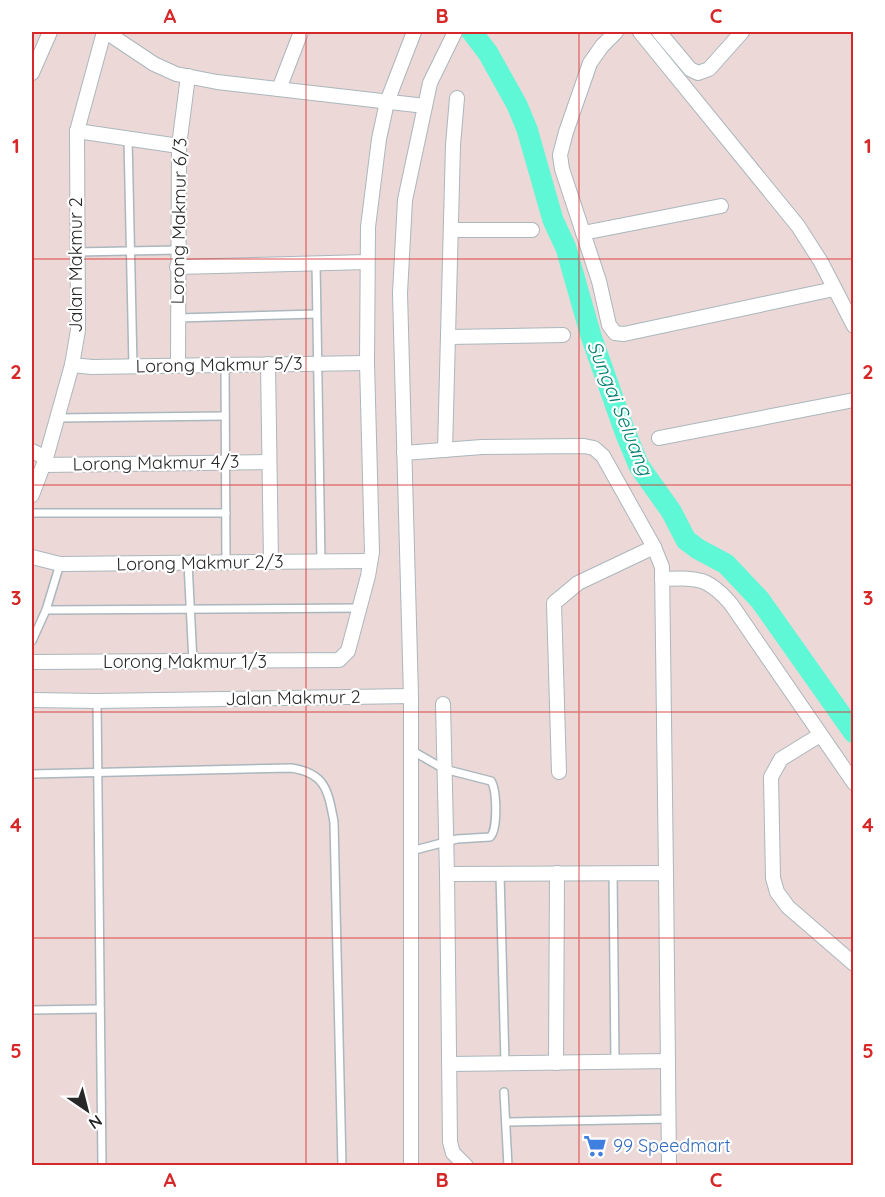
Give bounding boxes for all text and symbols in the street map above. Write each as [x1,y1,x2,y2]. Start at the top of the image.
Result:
text: A [164,3,177,28]
text: B [435,3,449,28]
text: C [710,3,723,28]
text: 1 [12,133,20,158]
text: 1 [864,133,872,158]
street label: Lorong Makmur 6/3 [166,137,191,305]
street label: Jalan Makmur 2 [64,197,87,333]
water label: Sungai Seluang [582,337,659,480]
street label: Lorong Makmur 5/3 [135,352,303,377]
text: 2 [10,359,22,384]
text: 2 [862,359,874,384]
street label: Lorong Makmur 4/3 [72,450,240,475]
street label: Lorong Makmur 2/3 [116,550,284,575]
text: 3 [11,585,21,610]
text: 3 [863,585,873,610]
street label: Lorong Makmur 1/3 [103,650,267,673]
street label: Jalan Makmur 2 [225,685,361,710]
text: 4 [10,812,22,837]
text: 4 [862,812,874,837]
text: 5 [10,1038,22,1063]
text: 5 [862,1038,874,1063]
north arrow [57,1080,117,1140]
text: N [85,1111,106,1134]
supermarket icon: 99 Speedmart [582,1133,608,1159]
place label: 99 Speedmart [613,1134,731,1157]
text: A [164,1167,177,1192]
text: B [435,1167,449,1192]
text: C [710,1167,723,1192]

